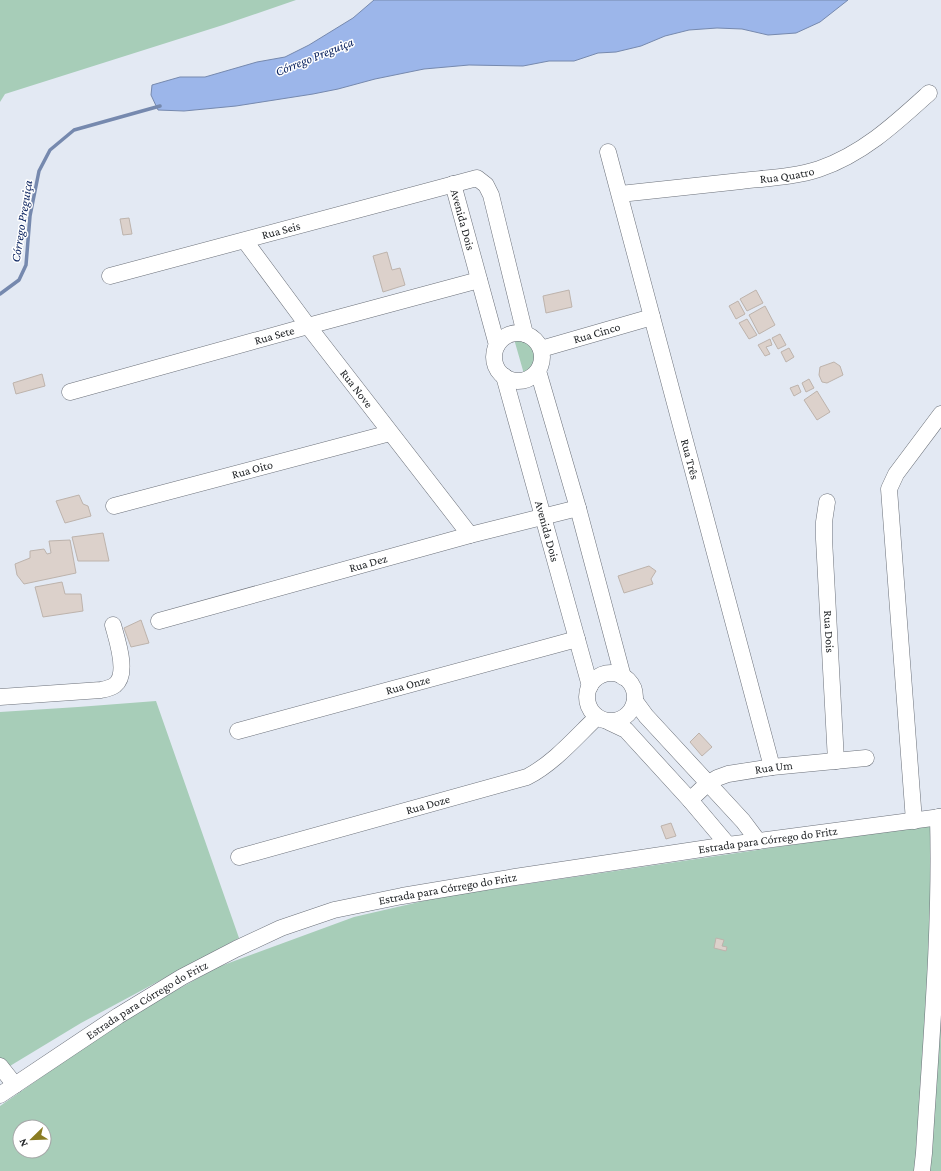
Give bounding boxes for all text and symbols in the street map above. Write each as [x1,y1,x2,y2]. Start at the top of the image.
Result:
water label: Córrego Preguiça [273,34,355,79]
street label: Rua Quatro [759,164,816,186]
water label: Córrego Preguiça [8,179,35,263]
street label: Avenida Dois [448,188,478,252]
street label: Rua Seis [260,218,302,242]
street label: Rua Cinco [572,320,622,346]
street label: Rua Sete [253,323,296,348]
street label: Rua Nove [337,366,376,411]
street label: Rua Três [678,438,702,481]
street label: Rua Oito [230,457,274,482]
street label: Avenida Dois [532,499,562,564]
street label: Rua Dez [347,551,389,575]
street label: Rua Dois [821,610,837,654]
street label: Rua Onze [384,672,432,698]
street label: Rua Um [754,758,794,777]
street label: Rua Doze [404,792,451,817]
street label: Estrada para Córrego do Fritz [697,824,838,856]
street label: Estrada para Córrego do Fritz [377,870,518,908]
street label: Estrada para Córrego do Fritz [83,958,210,1042]
north arrow [12,1119,52,1159]
text: N [16,1137,30,1149]

